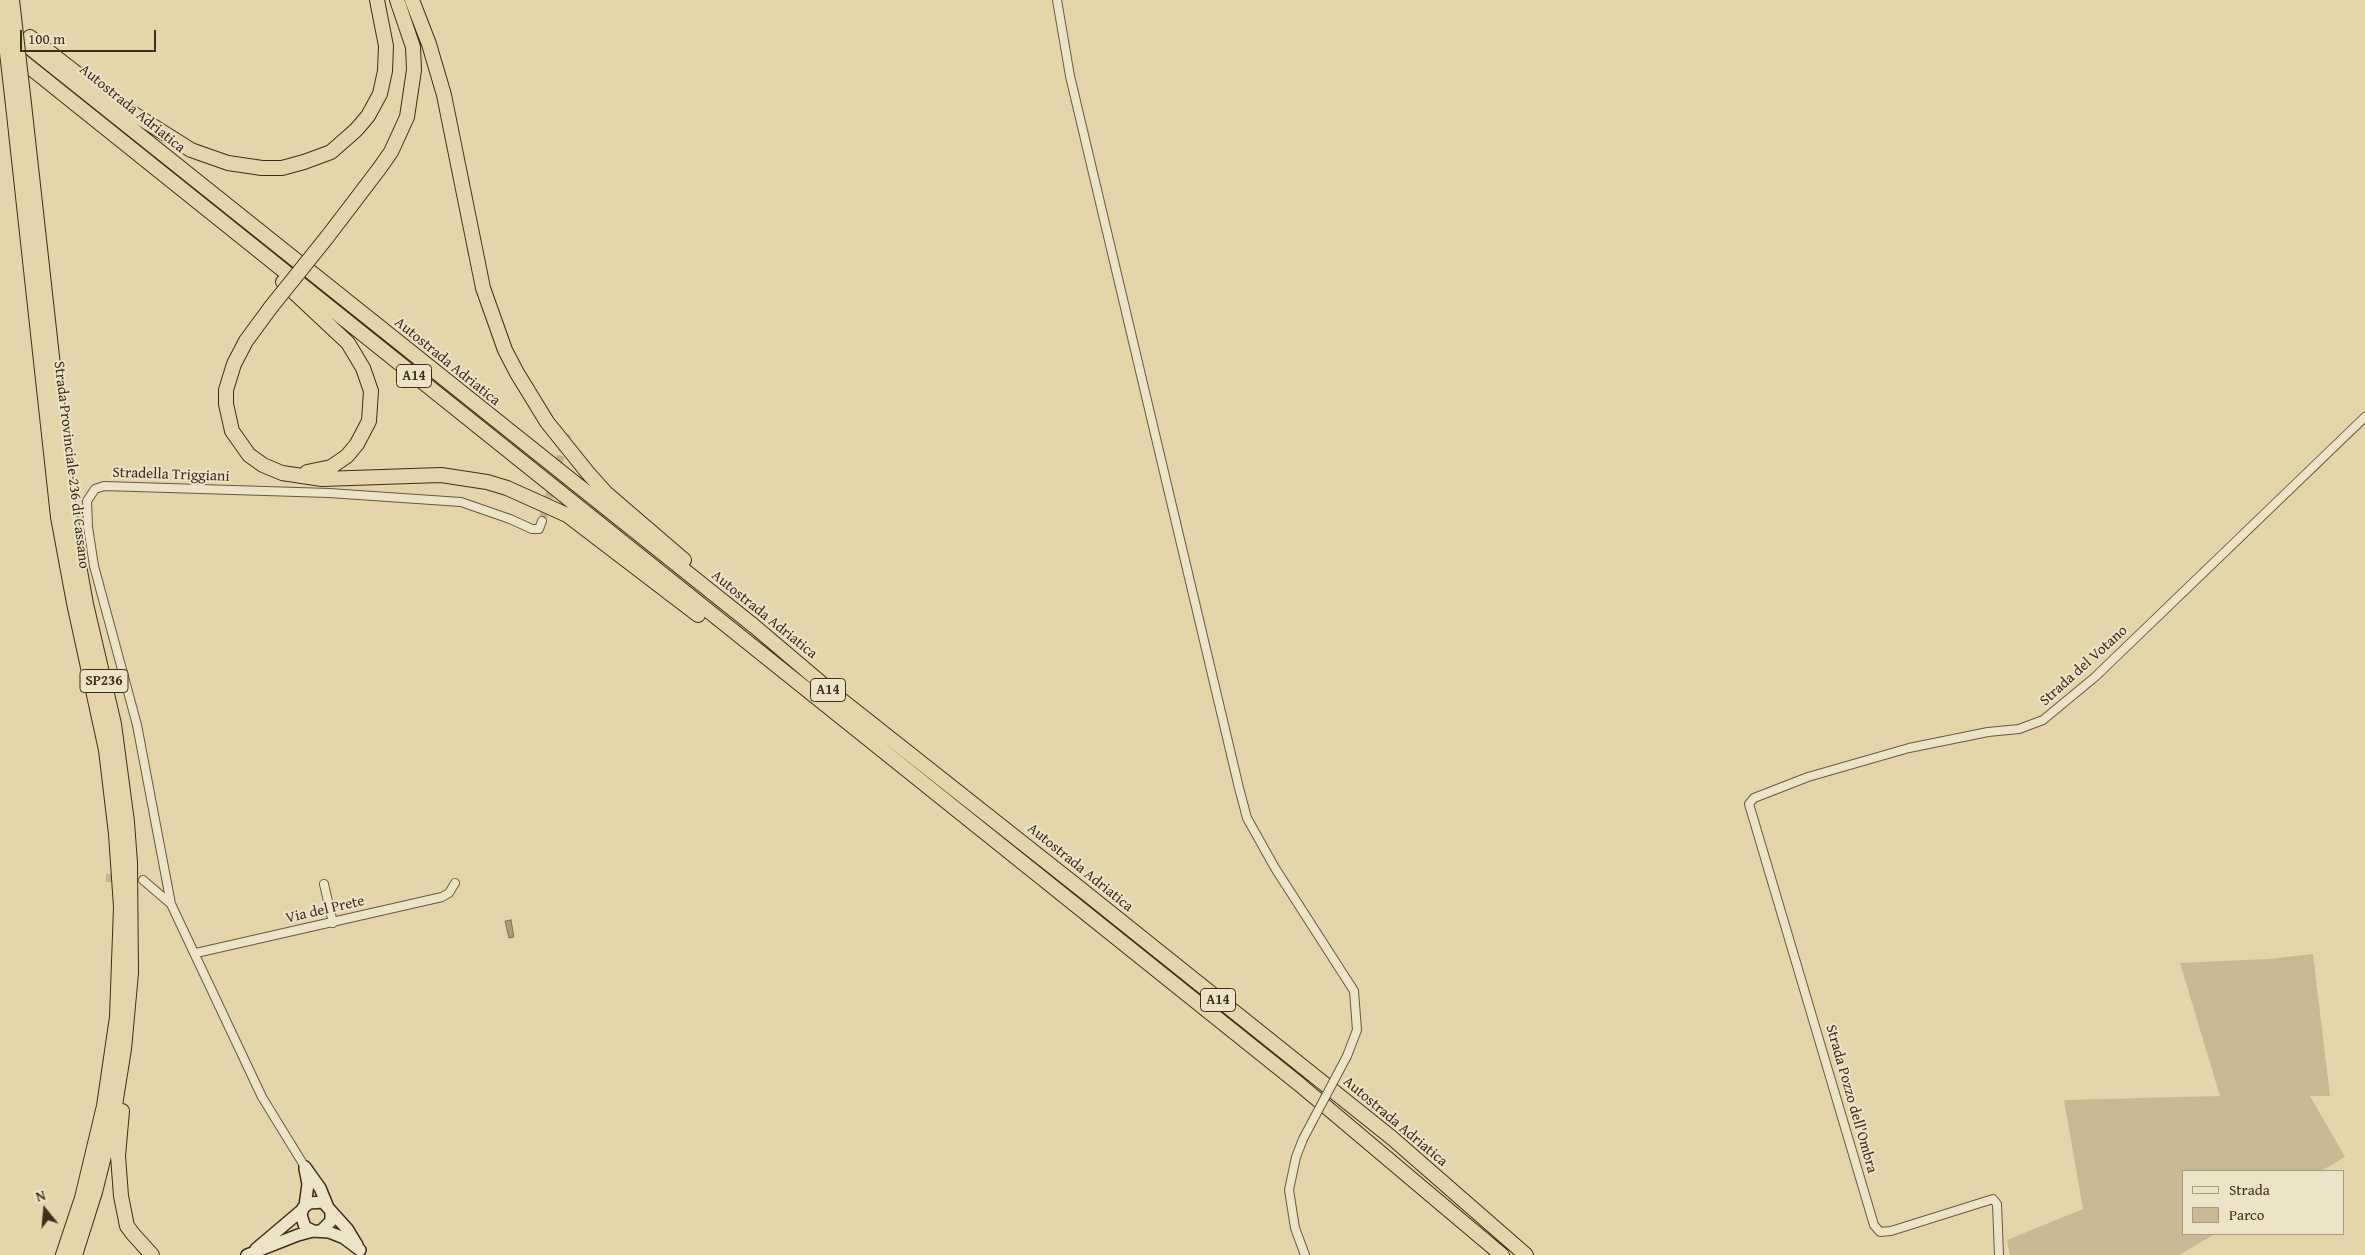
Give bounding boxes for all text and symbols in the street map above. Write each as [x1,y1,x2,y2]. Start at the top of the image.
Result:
scale bar [22,20,159,52]
text: 100 m [28,28,65,49]
street label: Autostrada Adriatica [76,61,188,157]
street label: Autostrada Adriatica [391,314,503,410]
street label: Strada Provinciale 236 di Cassano [49,360,93,570]
road number: A14 [396,364,432,388]
street label: Stradella Triggiani [112,464,230,486]
street label: Autostrada Adriatica [708,567,820,663]
street label: Strada del Votano [2036,622,2132,710]
road number: SP236 [80,669,128,692]
road number: A14 [810,678,846,702]
street label: Autostrada Adriatica [1024,820,1136,916]
street label: Via del Prete [284,892,366,928]
road number: A14 [1200,988,1236,1012]
street label: Strada Pozzo dell'Ombra [1821,1023,1881,1175]
street label: Autostrada Adriatica [1339,1073,1451,1171]
legend [2182,1170,2345,1235]
text: Strada [2229,1179,2270,1200]
north arrow [20,1185,70,1235]
text: N [33,1185,48,1207]
text: Parco [2229,1204,2264,1225]

